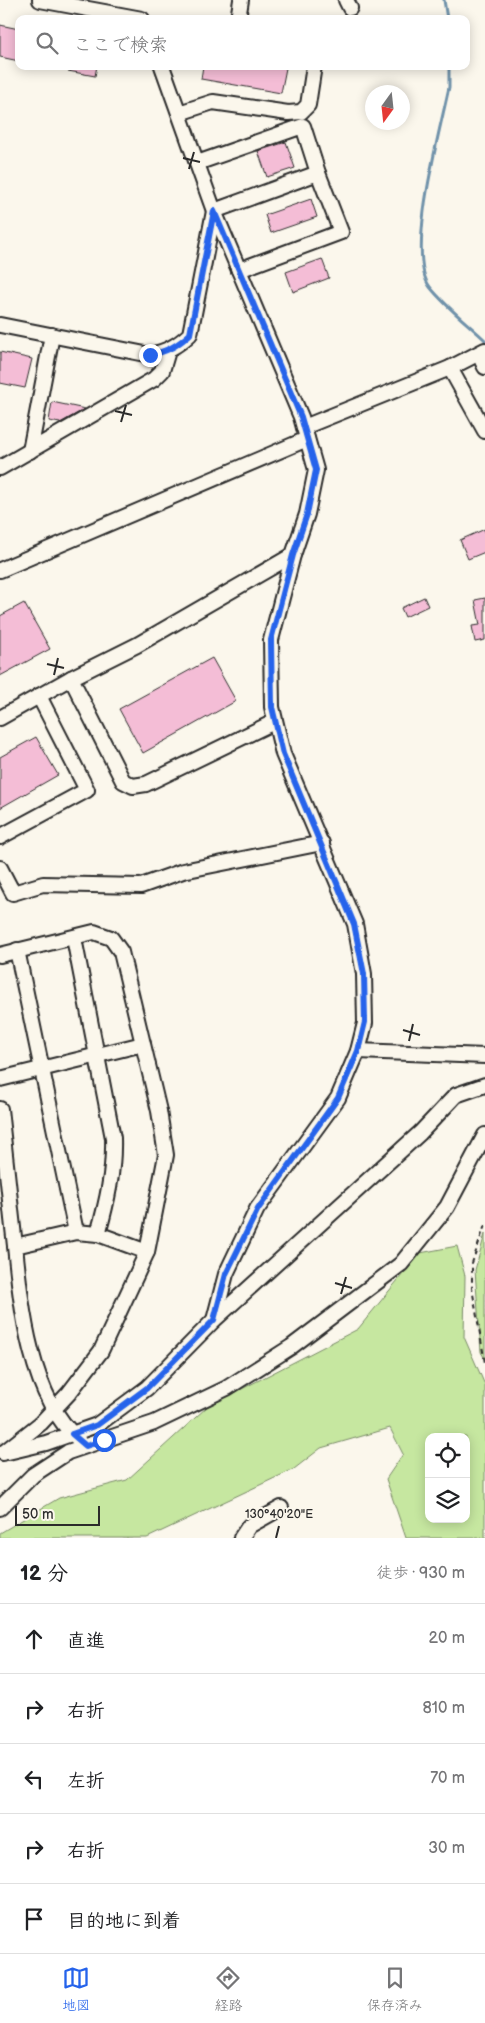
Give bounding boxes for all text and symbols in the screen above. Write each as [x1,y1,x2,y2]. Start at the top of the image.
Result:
search box [15,15,470,70]
icon: search [33,29,61,57]
text: ここで検索 [73,34,168,57]
north arrow [365,85,410,130]
route end [139,344,162,367]
route start [93,1429,116,1452]
map controls [425,1433,470,1523]
button: locate [425,1433,470,1478]
button: layers [425,1478,470,1523]
scale bar [15,1503,100,1526]
text: 50 m [22,1506,54,1523]
text: 130°40'20"E [245,1507,313,1522]
text: 12 分 [20,1561,68,1586]
text: 徒歩 · 930 m [377,1564,465,1583]
icon: ahead [20,1625,48,1653]
text: 20 m [429,1629,465,1648]
text: 直進 [67,1630,105,1653]
icon: right [20,1695,48,1723]
text: 810 m [423,1699,465,1718]
text: 右折 [67,1700,105,1723]
icon: left [20,1765,48,1793]
text: 70 m [430,1769,465,1788]
text: 左折 [67,1770,105,1793]
icon: right [20,1835,48,1863]
text: 30 m [428,1839,465,1858]
text: 右折 [67,1840,105,1863]
icon: arrive [20,1905,48,1933]
text: 目的地に到着 [67,1910,181,1933]
tab: 地図 [62,1964,90,2014]
tab: 経路 [214,1964,242,2014]
tab: 保存済み [367,1964,423,2014]

